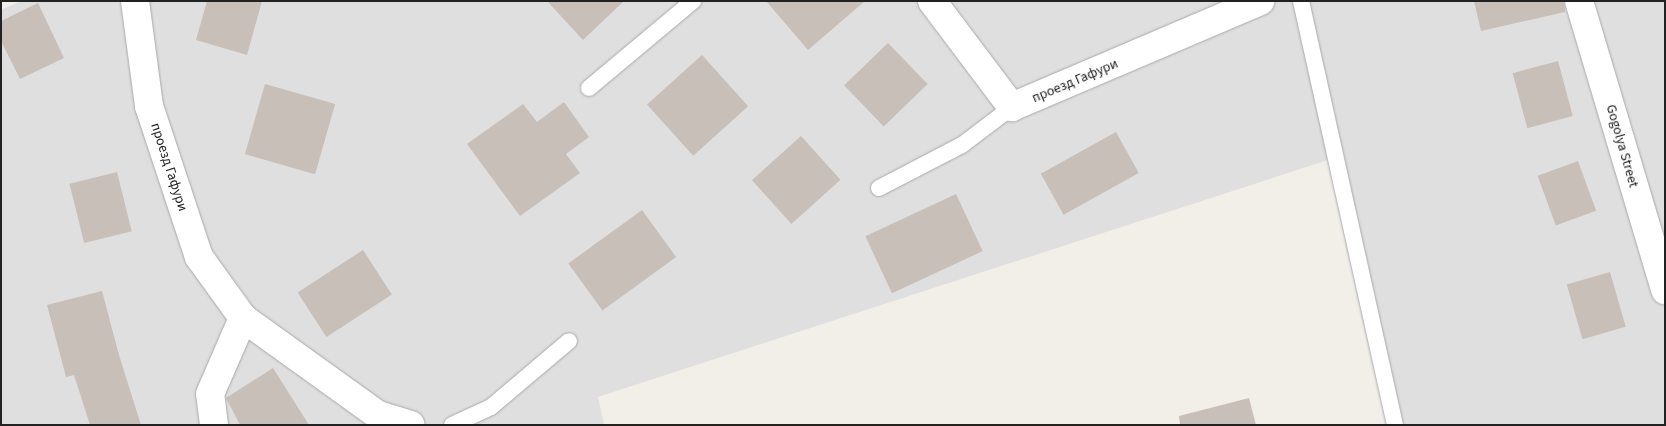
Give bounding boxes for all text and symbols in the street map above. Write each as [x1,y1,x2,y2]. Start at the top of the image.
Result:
street label: проезд Гафури [1029,55,1121,107]
street label: Gogolya Street [1602,103,1642,189]
street label: проезд Гафури [147,121,191,213]

